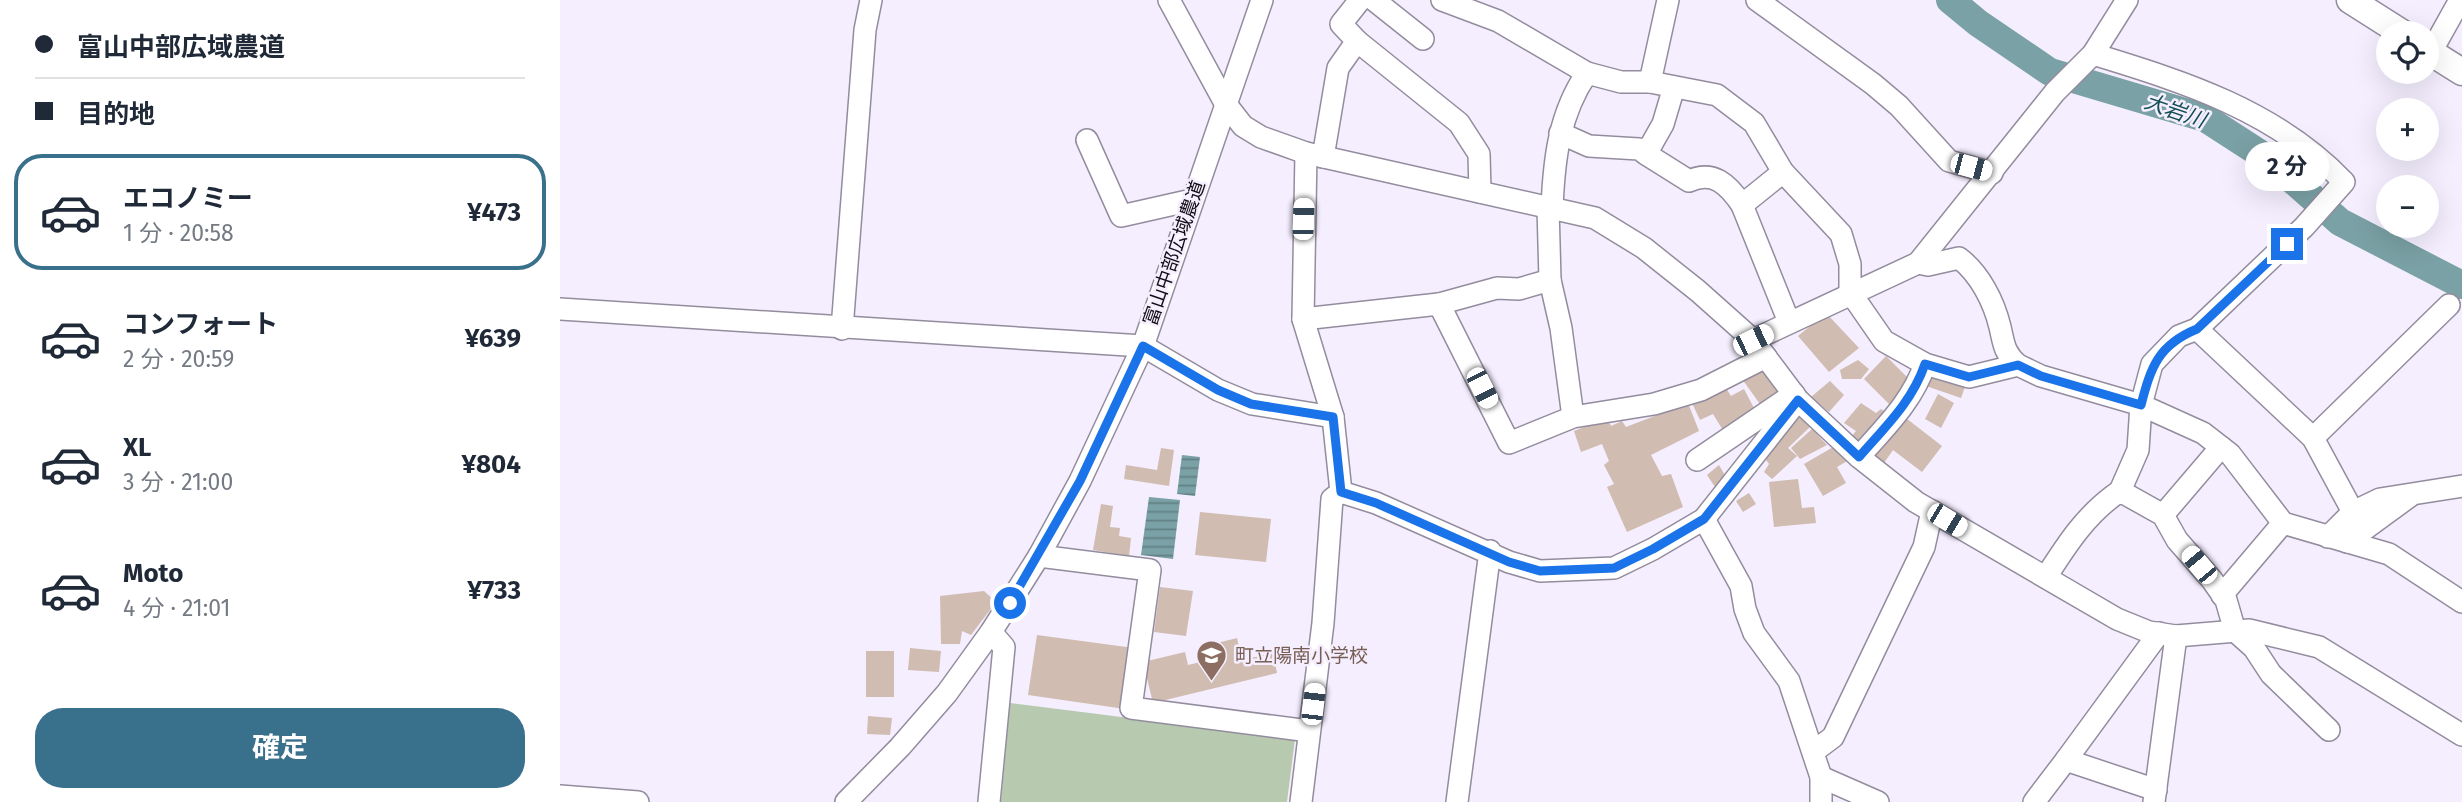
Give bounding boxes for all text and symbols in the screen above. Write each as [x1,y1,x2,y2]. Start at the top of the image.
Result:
map controls [2376,21,2439,238]
button: locate [2376,21,2439,84]
text: 富山中部広域農道 [77,32,285,63]
water label: 大岩川 [2141,88,2211,134]
button: + [2376,98,2439,161]
text: 目的地 [77,99,155,130]
callout: 2 分 [2245,142,2329,191]
car [1948,151,1995,183]
text: 2 分 [2267,152,2307,180]
button: − [2376,175,2439,238]
street label: 富山中部広域農道 [1138,177,1210,329]
icon: car [39,181,102,244]
text: エコノミー [123,183,253,214]
text: ¥473 [467,197,521,228]
car [1292,198,1315,240]
text: 1 分 · 20:58 [123,219,234,247]
route end [2271,228,2303,260]
icon: car [39,307,102,370]
text: コンフォート [123,309,278,340]
car [1730,321,1777,359]
text: ¥639 [465,323,521,354]
text: 2 分 · 20:59 [123,345,234,373]
car [1464,365,1501,411]
text: XL [123,432,151,463]
icon: car [39,433,102,496]
text: ¥804 [461,449,521,480]
text: 3 分 · 21:00 [123,468,233,496]
car [1924,500,1971,540]
car [2178,542,2221,588]
text: Moto [123,558,183,589]
icon: car [39,559,102,622]
text: ¥733 [467,575,521,606]
route start [994,587,1026,619]
text: 4 分 · 21:01 [123,594,231,622]
school or university icon: 町立陽南小学校 [1195,638,1229,682]
place label: 町立陽南小学校 [1235,644,1368,667]
car [1301,682,1326,726]
button: 確定 [35,708,525,788]

